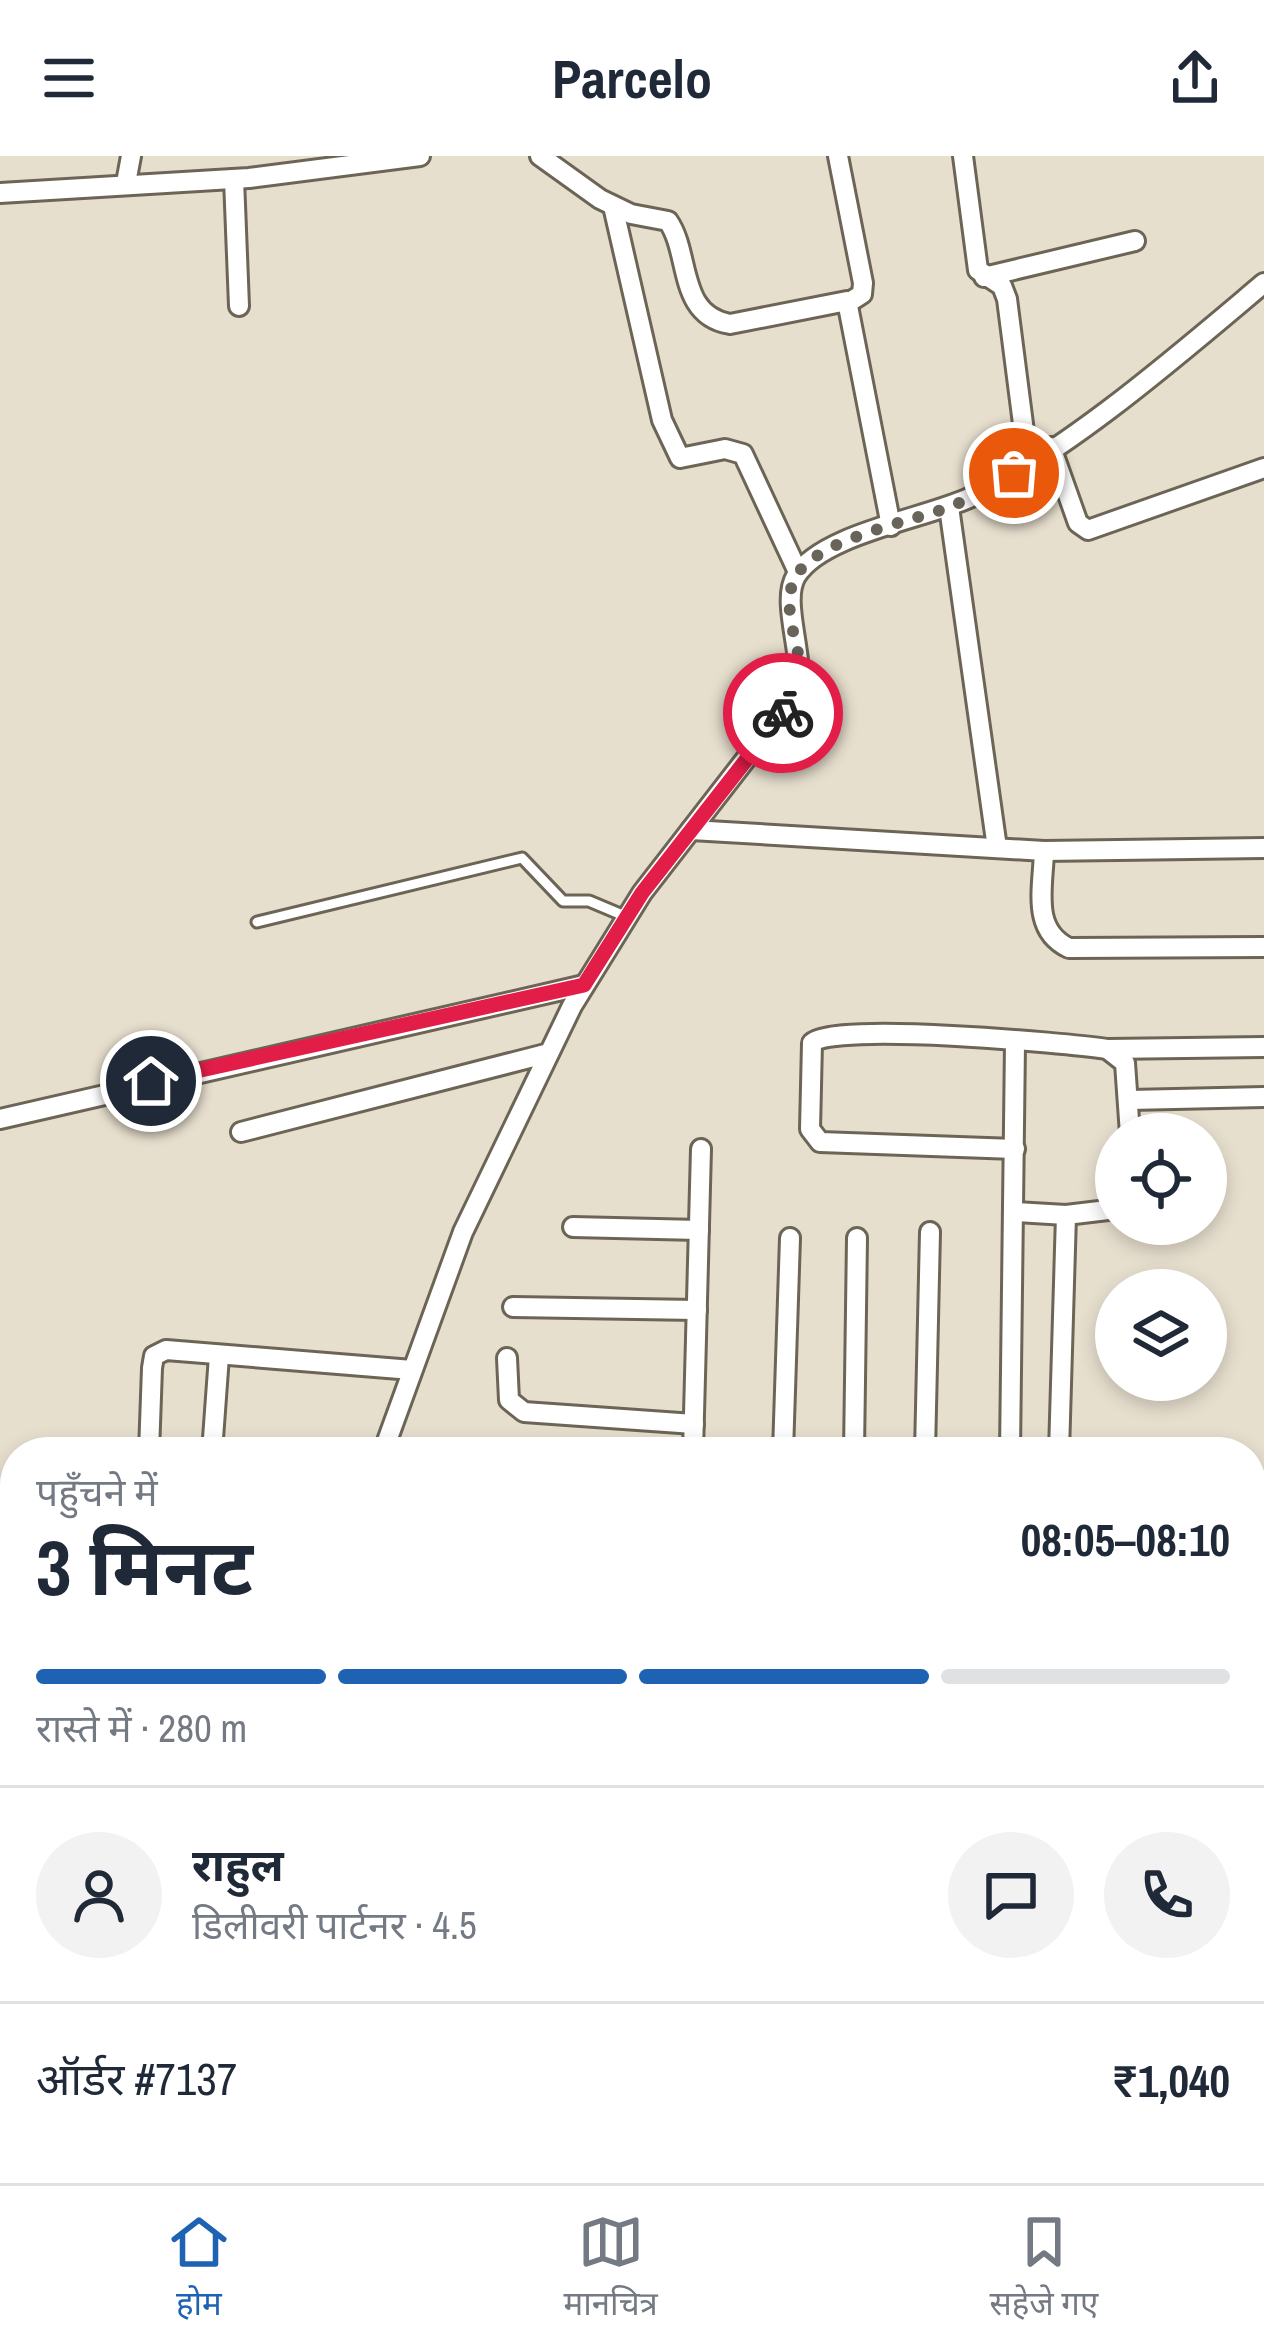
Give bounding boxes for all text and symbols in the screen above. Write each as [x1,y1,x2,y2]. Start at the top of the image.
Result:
text: Parcelo [552,42,712,115]
icon: menu [36,45,102,111]
icon: share [1162,45,1228,111]
pin [963,422,1065,524]
icon: bag [981,440,1047,506]
courier [723,653,843,773]
icon: bike [750,680,816,746]
pin [100,1030,202,1132]
icon: home [118,1048,184,1114]
map controls [1095,1113,1227,1401]
button: locate [1095,1113,1227,1245]
button: layers [1095,1269,1227,1401]
text: पहुँचने में [36,1466,158,1518]
text: 08:05–08:10 [1021,1509,1230,1570]
text: 3 मिनट [36,1514,253,1619]
text: रास्ते में · 280 m [36,1702,247,1754]
button: person [36,1832,162,1958]
button: chat [948,1832,1074,1958]
button: phone [1104,1832,1230,1958]
text: राहुल [192,1834,284,1895]
text: डिलीवरी पार्टनर · 4.5 [192,1899,477,1951]
text: ऑर्डर #7137 [36,2048,237,2109]
text: ₹1,040 [1112,2050,1230,2111]
tab: होम [166,2209,232,2328]
tab: मानचित्र [563,2209,658,2328]
tab: सहेजे गए [989,2209,1098,2328]

